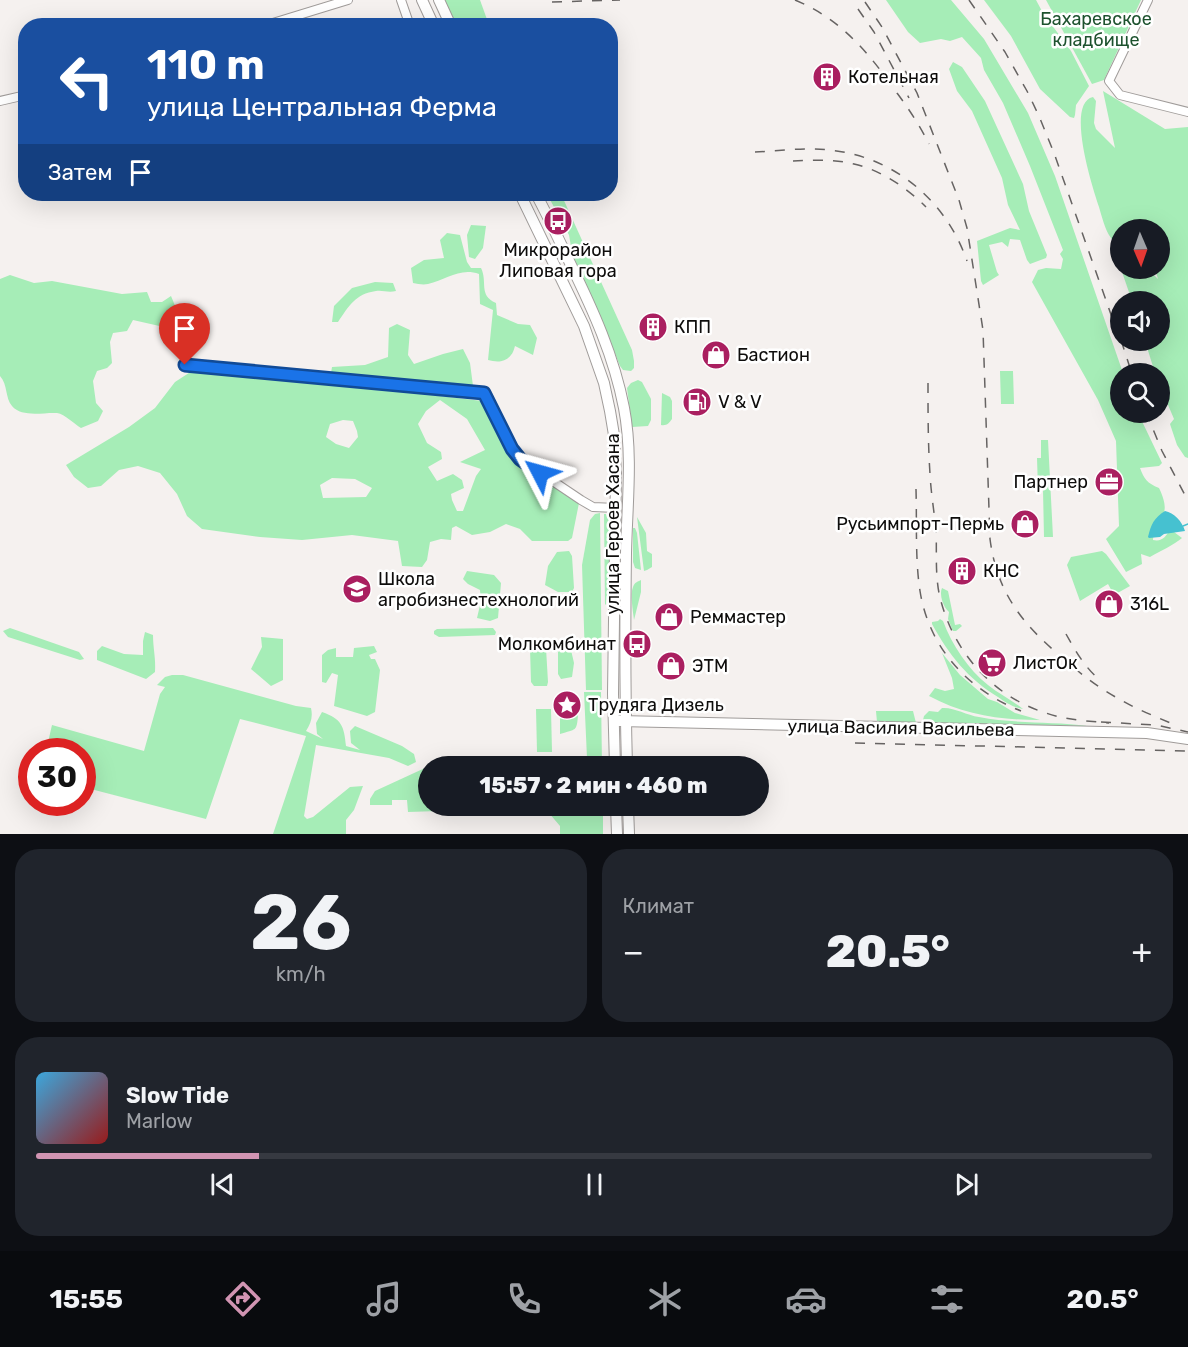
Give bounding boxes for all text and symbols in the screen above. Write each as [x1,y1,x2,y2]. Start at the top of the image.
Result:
park label: Бахаревское кладбище [1040,8,1152,51]
text: 110 m [147,40,265,90]
icon: left [48,42,126,120]
building icon: Котельная [811,61,843,93]
place label: Котельная [848,66,939,88]
text: улица Центральная Ферма [147,91,497,123]
icon: arrive [124,156,157,189]
text: Затем [48,159,112,186]
bus stop icon: Микрорайон Липовая гора [542,205,574,237]
north arrow [1110,219,1170,279]
map controls [1110,219,1170,423]
place label: Микрорайон Липовая гора [499,239,617,282]
button: sound [1110,291,1170,351]
pin [159,303,210,365]
building icon: КПП [637,311,669,343]
icon: arrive [168,312,201,345]
place label: КПП [674,316,711,338]
shop icon: Бастион [700,339,732,371]
place label: Бастион [737,344,810,366]
button: search [1110,363,1170,423]
fuel station icon: V & V [681,386,713,418]
place label: V & V [718,391,762,413]
street label: улица Героев Хасана [602,433,624,615]
position arrow [508,441,572,505]
office icon: Партнер [1093,466,1125,498]
place label: Партнер [1013,471,1088,493]
shop icon: Русьимпорт-Пермь [1009,508,1041,540]
place label: Русьимпорт-Пермь [836,513,1004,535]
building icon: КНС [946,555,978,587]
place label: КНС [983,560,1019,582]
place label: Школа агробизнестехнологий [378,568,579,611]
school or university icon: Школа агробизнестехнологий [341,573,373,605]
shop icon: 316L [1093,588,1125,620]
place label: 316L [1130,593,1169,615]
shop icon: Реммастер [653,601,685,633]
place label: Реммастер [690,606,786,628]
bus stop icon: Молкомбинат [621,628,653,660]
place label: Молкомбинат [498,633,616,655]
supermarket icon: ЛистОк [976,647,1008,679]
shop icon: ЭТМ [655,650,687,682]
place label: ЛистОк [1013,652,1078,674]
place label: ЭТМ [692,655,728,677]
place icon: Трудяга Дизель [551,689,583,721]
place label: Трудяга Дизель [588,694,724,716]
street label: улица Василия Васильева [787,715,1015,741]
speed limit sign: 30 [18,738,96,816]
text: 15:57 · 2 мин · 460 m [480,772,707,799]
text: 26 [250,876,351,969]
text: Климат [623,894,694,918]
text: 20.5° [826,925,950,978]
text: − [623,932,644,971]
text: + [1131,932,1152,971]
text: km/h [276,962,326,986]
text: Slow Tide [126,1082,229,1109]
text: Marlow [126,1109,193,1133]
icon: previous [206,1168,239,1201]
icon: pause [578,1168,611,1201]
icon: next [950,1168,983,1201]
icon: directions [222,1278,264,1320]
icon: music [363,1278,405,1320]
icon: phone [503,1278,545,1320]
icon: climate [644,1278,686,1320]
icon: car [785,1278,827,1320]
icon: filters [926,1278,968,1320]
text: 15:55 [49,1283,123,1315]
text: 20.5° [1067,1283,1139,1315]

